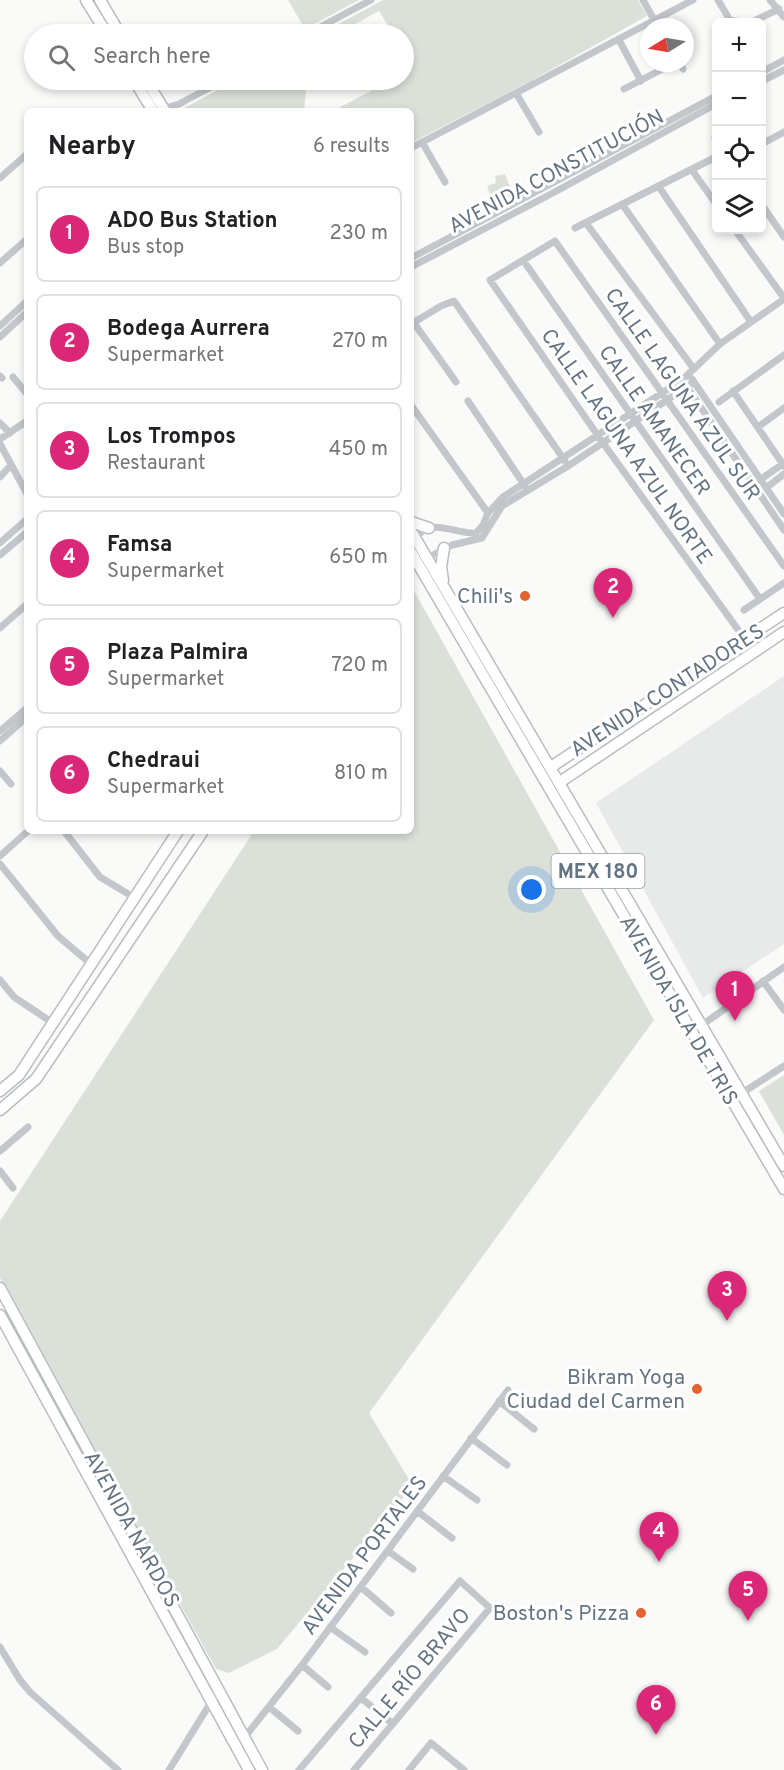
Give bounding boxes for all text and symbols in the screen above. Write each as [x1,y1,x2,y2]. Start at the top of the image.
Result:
north arrow [640,18,694,72]
map controls [712,18,766,234]
button: + [712,18,766,72]
search box [24,24,414,90]
icon: search [45,41,78,74]
text: Search here [93,44,211,71]
button: − [712,72,766,126]
street label: AVENIDA CONSTITUCIÓN [444,103,669,241]
button: locate [712,126,766,180]
text: Nearby [48,131,136,164]
text: 6 results [313,134,390,160]
button: layers [712,180,766,234]
text: ADO Bus Station [107,208,278,235]
text: 1 [66,221,74,247]
text: 230 m [329,221,388,247]
text: Bus stop [107,235,184,261]
street label: CALLE LAGUNA AZUL SUR [598,283,766,507]
text: Bodega Aurrera [107,316,270,343]
street label: CALLE LAGUNA AZUL NORTE [534,324,717,570]
text: 2 [63,329,76,355]
text: 270 m [332,329,388,355]
street label: CALLE AMANECER [592,340,716,501]
text: Supermarket [107,343,224,369]
text: Los Trompos [107,424,236,451]
text: 3 [64,437,76,463]
text: 450 m [329,437,388,463]
text: Restaurant [107,451,206,477]
text: Famsa [107,532,172,559]
text: 4 [63,545,76,571]
text: 650 m [329,545,388,571]
text: Supermarket [107,559,224,585]
pin: 2 [594,568,632,618]
place label: Chili's [457,584,513,611]
marker: Chili's [518,589,532,603]
street label: AVENIDA CONTADORES [566,618,770,764]
text: Plaza Palmira [107,640,248,667]
text: 5 [63,653,76,679]
text: 720 m [331,653,388,679]
text: Supermarket [107,667,224,693]
text: Chedraui [107,748,200,775]
text: 6 [63,761,76,787]
text: 810 m [334,761,388,787]
text: Supermarket [107,775,224,801]
road number: MEX 180 [552,854,644,888]
your location [517,875,546,904]
street label: AVENIDA ISLA DE TRIS [612,911,743,1111]
pin: 1 [716,972,754,1021]
pin: 3 [708,1272,746,1321]
place label: Bikram Yoga Ciudad del Carmen [507,1365,685,1416]
marker: Bikram Yoga Ciudad del Carmen [690,1382,704,1396]
street label: AVENIDA NARDOS [76,1447,185,1613]
street label: AVENIDA PORTALES [296,1471,434,1641]
pin: 4 [640,1512,678,1562]
pin: 5 [728,1572,768,1621]
place label: Boston's Pizza [493,1601,629,1628]
street label: CALLE RÍO BRAVO [342,1602,477,1755]
marker: Boston's Pizza [634,1606,648,1620]
pin: 6 [636,1686,676,1735]

